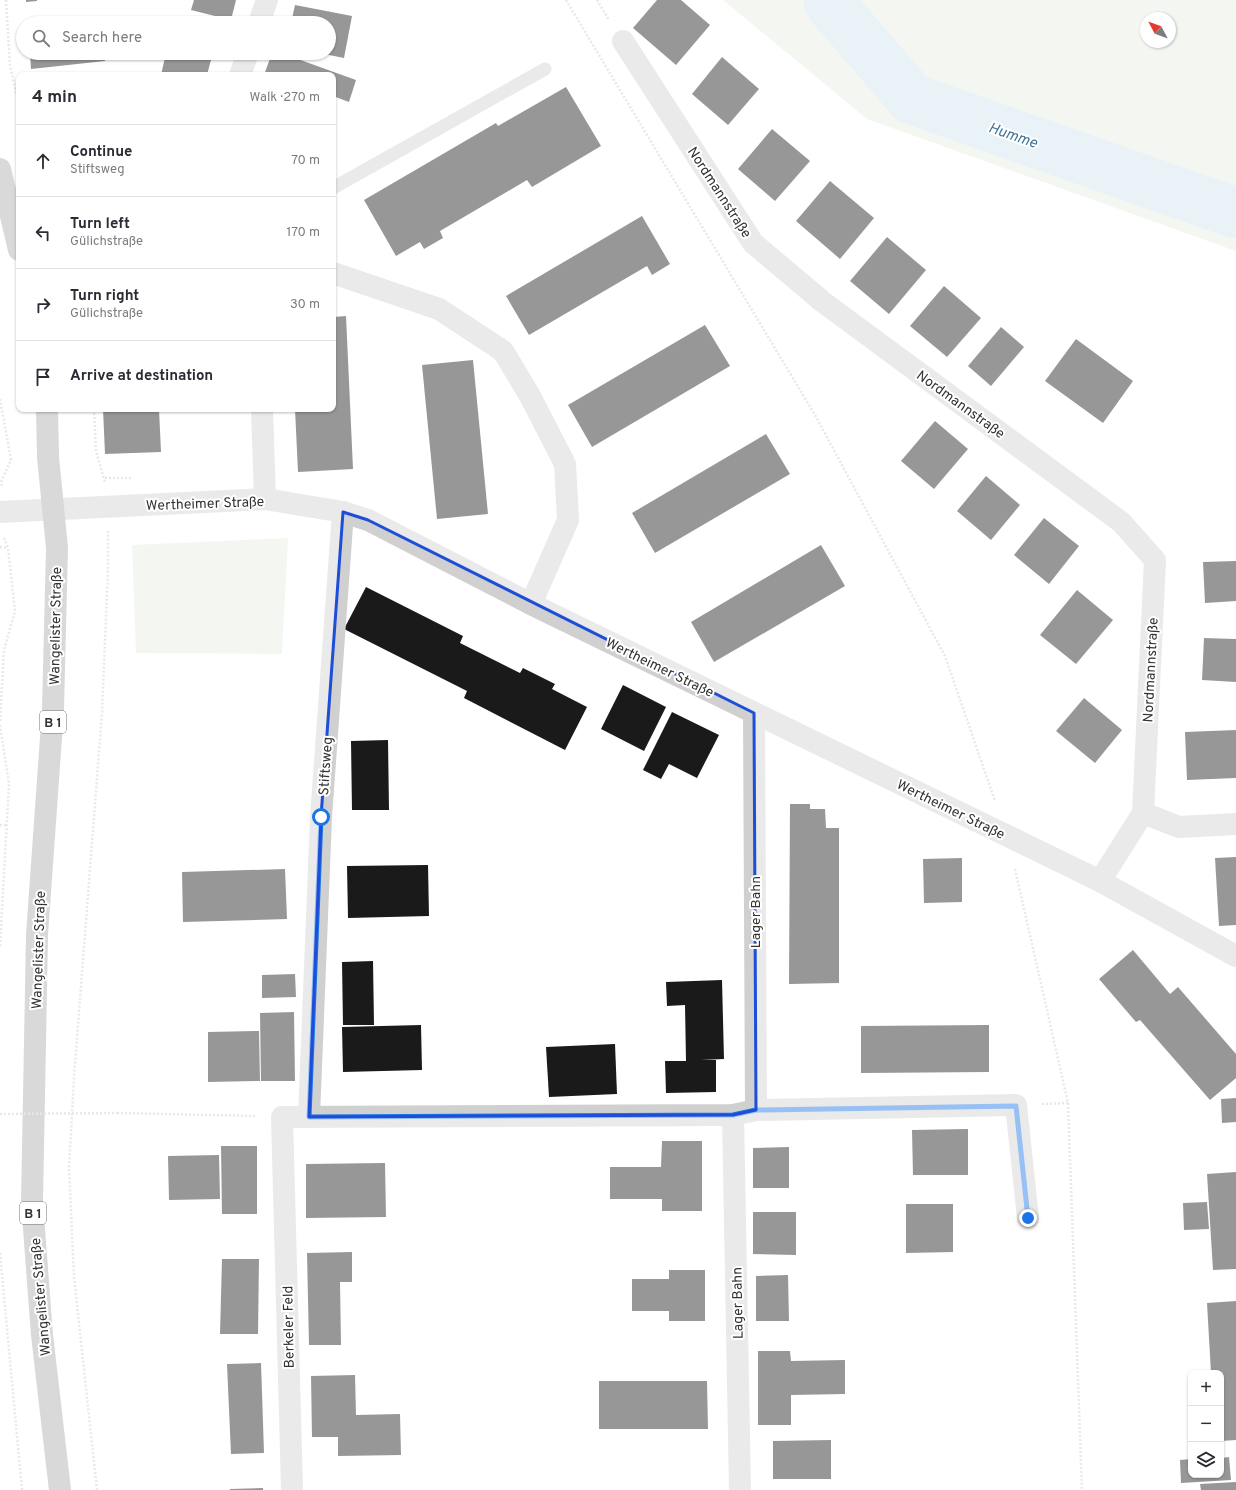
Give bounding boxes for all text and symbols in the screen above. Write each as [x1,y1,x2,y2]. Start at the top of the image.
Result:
north arrow [1140,12,1176,48]
search box [16,16,336,60]
icon: search [30,27,52,49]
text: Search here [62,29,142,48]
text: 4 min [32,87,77,109]
text: Walk · 270 m [250,90,320,106]
water label: Humme [985,119,1040,154]
text: Continue [70,143,132,162]
street label: Nordmannstraße [683,144,754,241]
icon: ahead [32,150,54,172]
text: 70 m [291,153,320,169]
text: Stiftsweg [70,162,125,178]
text: Turn left [70,215,130,234]
icon: left [32,222,54,244]
text: 170 m [286,225,320,241]
text: Gülichstraße [70,234,143,250]
text: Turn right [70,287,139,306]
icon: right [32,294,54,316]
text: 30 m [290,297,320,313]
text: Gülichstraße [70,306,143,322]
icon: arrive [32,366,54,388]
text: Arrive at destination [70,367,213,386]
street label: Nordmannstraße [913,367,1008,443]
street label: Wertheimer Straße [146,494,264,515]
street label: Wangelister Straße [47,567,66,685]
street label: Nordmannstraße [1140,617,1163,723]
street label: Wertheimer Straße [602,635,716,702]
road number: B 1 [40,711,66,733]
street label: Stiftsweg [316,736,337,796]
street label: Wertheimer Straße [893,777,1007,844]
route start [312,808,330,826]
street label: Lager Bahn [748,876,765,948]
street label: Wangelister Straße [29,891,50,1010]
road number: B 1 [20,1202,46,1224]
route end [1019,1209,1037,1227]
street label: Wangelister Straße [28,1237,55,1357]
street label: Lager Bahn [729,1267,748,1339]
street label: Berkeler Feld [280,1285,299,1369]
map controls [1188,1370,1224,1478]
button: + [1188,1370,1224,1406]
button: − [1188,1406,1224,1442]
button: layers [1188,1442,1224,1478]

